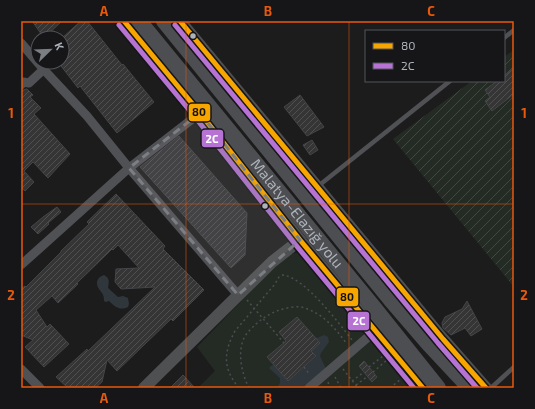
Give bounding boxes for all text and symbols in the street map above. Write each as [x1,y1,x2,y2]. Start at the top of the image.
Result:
text: A [100,3,109,19]
text: B [264,3,272,19]
text: C [427,3,435,19]
north arrow [30,30,70,70]
legend [365,30,505,82]
unlabelled marker [188,31,198,41]
text: 80 [401,38,416,52]
text: K [52,40,67,52]
text: 2C [401,58,415,72]
line badge: 80 [188,103,211,122]
text: 1 [8,105,14,121]
text: 80 [192,105,206,118]
text: 1 [521,105,527,121]
line badge: 2C [201,129,224,148]
text: 2C [206,132,219,145]
street label: Malatya-Elazığ yolu [248,155,348,271]
unlabelled marker [260,201,270,211]
text: 2 [7,287,15,303]
line badge: 80 [336,287,359,307]
text: 2 [520,287,528,303]
text: 80 [340,290,354,303]
line badge: 2C [347,311,370,331]
text: 2C [353,314,366,327]
text: A [100,390,109,406]
text: B [264,390,272,406]
text: C [427,390,435,406]

